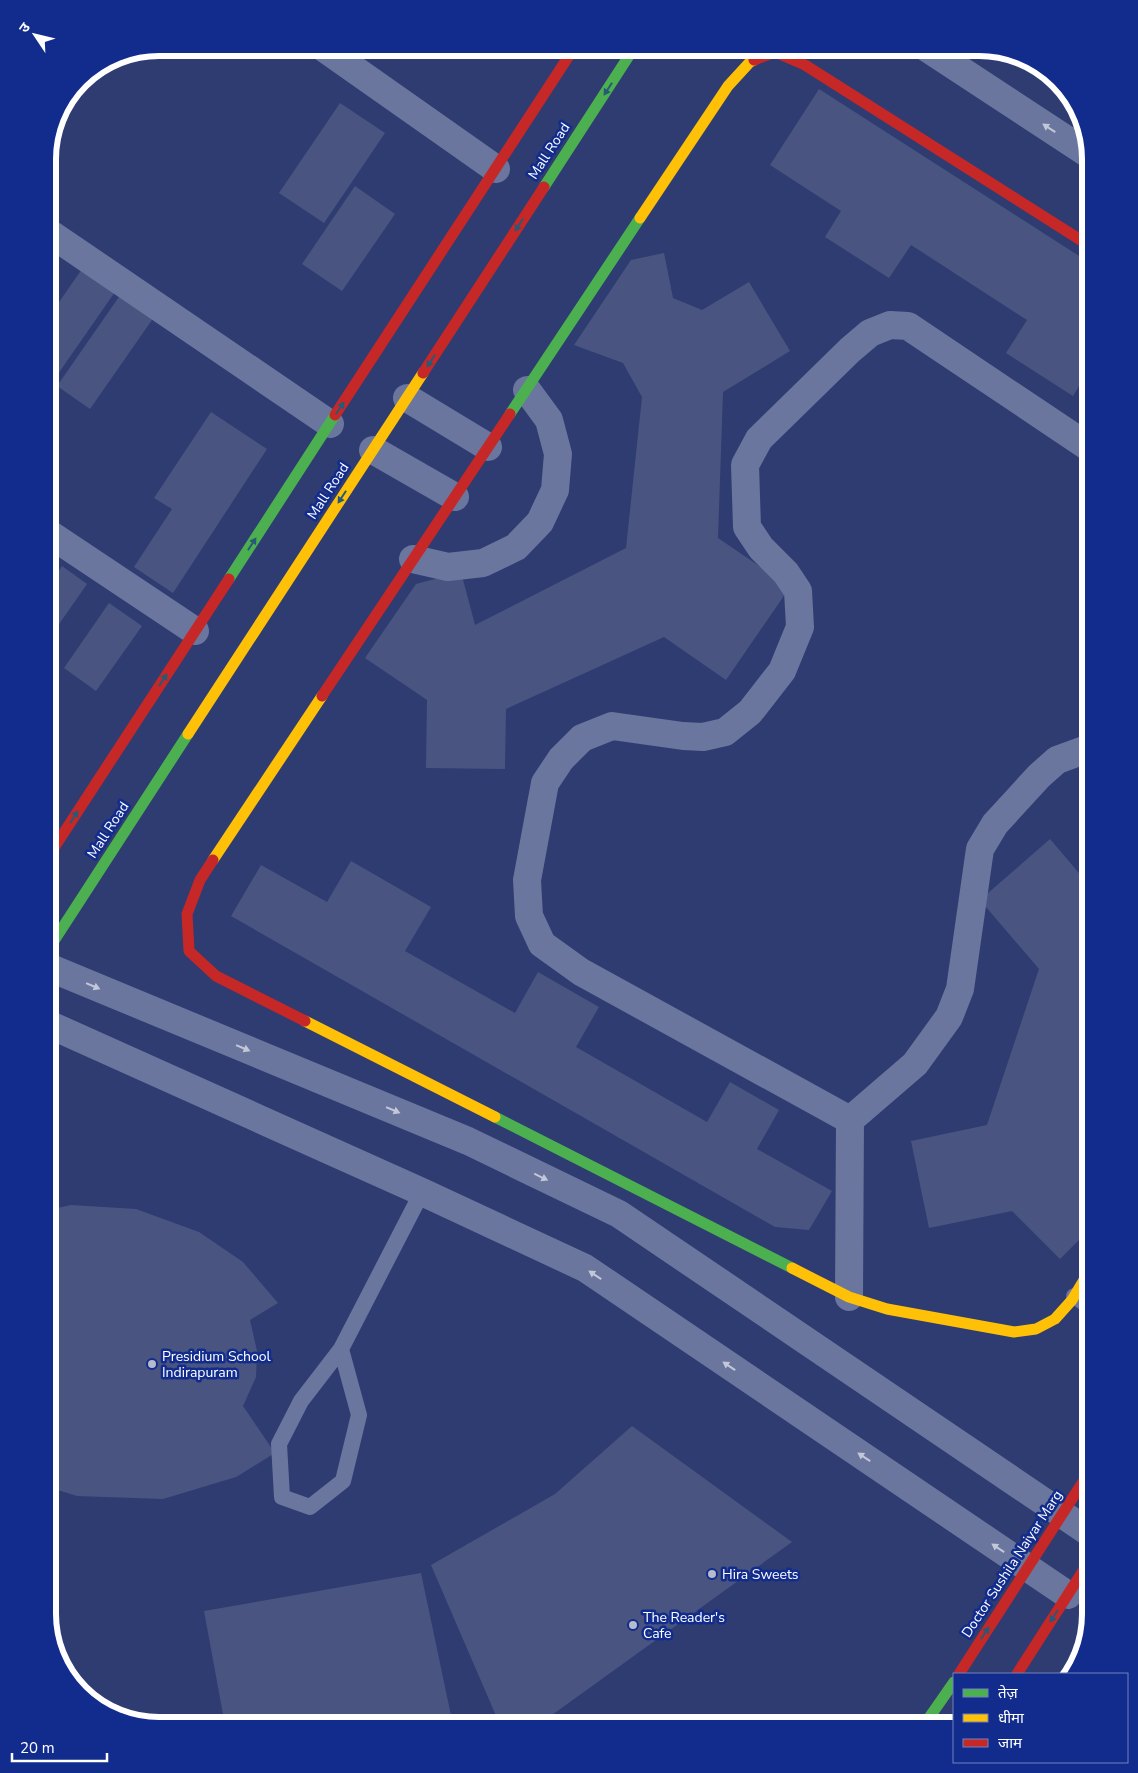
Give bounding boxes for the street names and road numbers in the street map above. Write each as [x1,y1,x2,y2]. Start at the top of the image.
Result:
street label: Mall Road [524,119,574,183]
street label: Mall Road [303,459,353,523]
street label: Mall Road [83,798,133,862]
street label: Doctor Sushila Naiyar Marg [957,1487,1067,1641]

